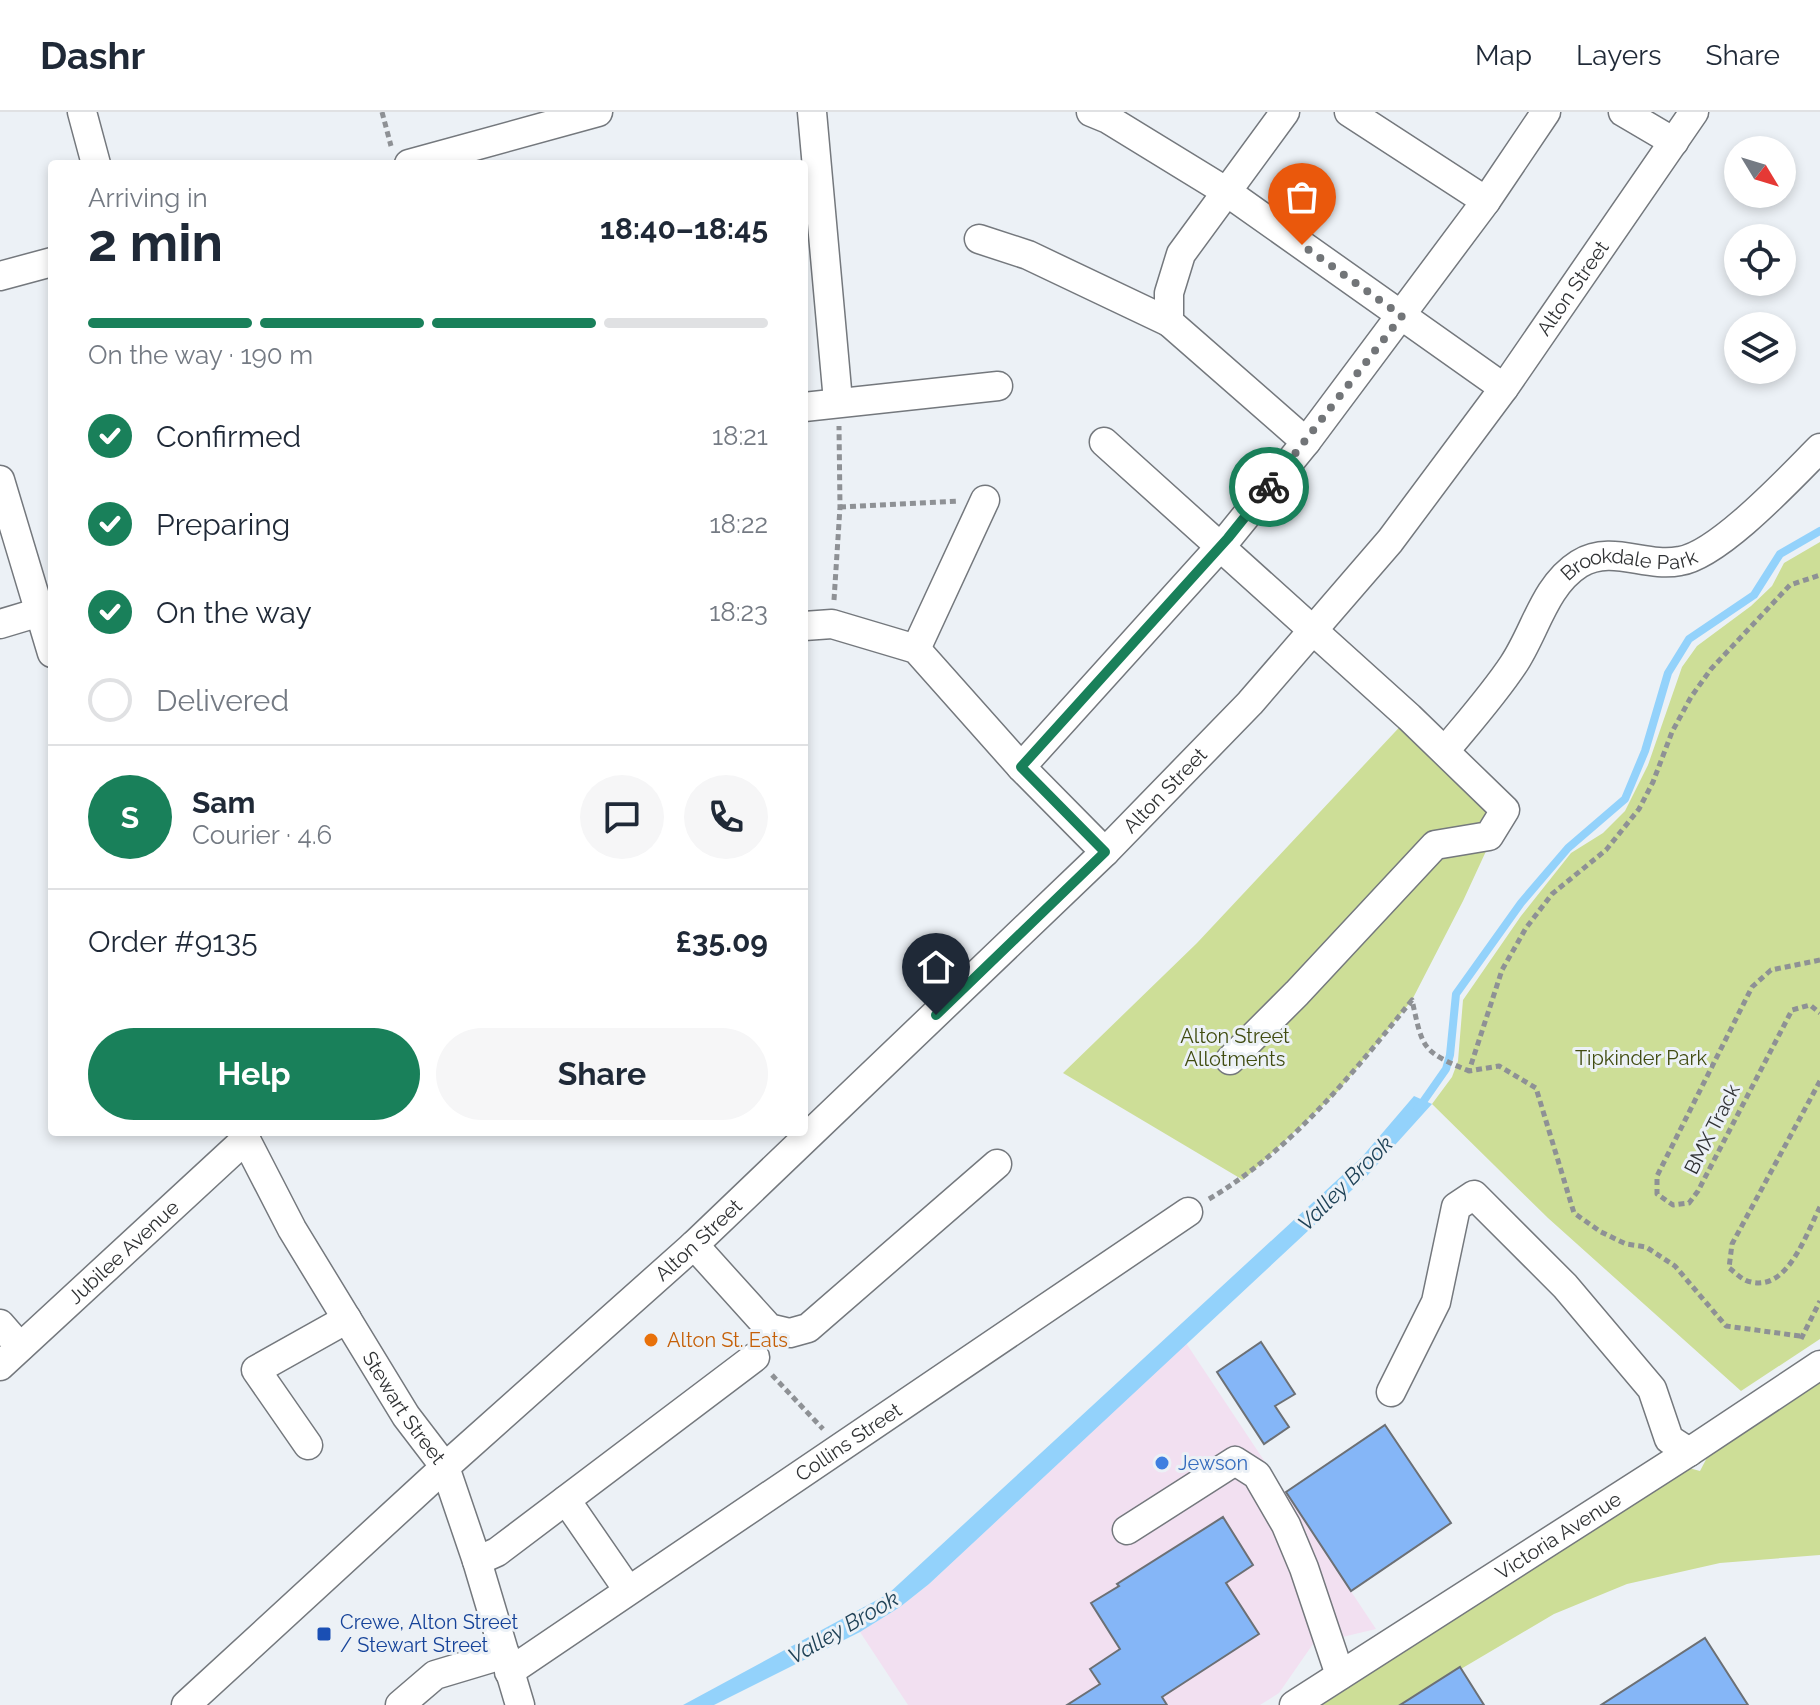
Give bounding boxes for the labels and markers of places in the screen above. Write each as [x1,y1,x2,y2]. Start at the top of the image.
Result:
pin [1268,163,1336,245]
pin [902,933,970,1015]
place label: Alton St. Eats [667,1328,788,1352]
marker: Alton St. Eats [642,1331,660,1349]
place label: Jewson [1178,1451,1248,1475]
marker: Jewson [1153,1454,1171,1472]
place label: Crewe, Alton Street / Stewart Street [340,1610,518,1657]
marker: Crewe, Alton Street / Stewart Street [315,1625,333,1643]

